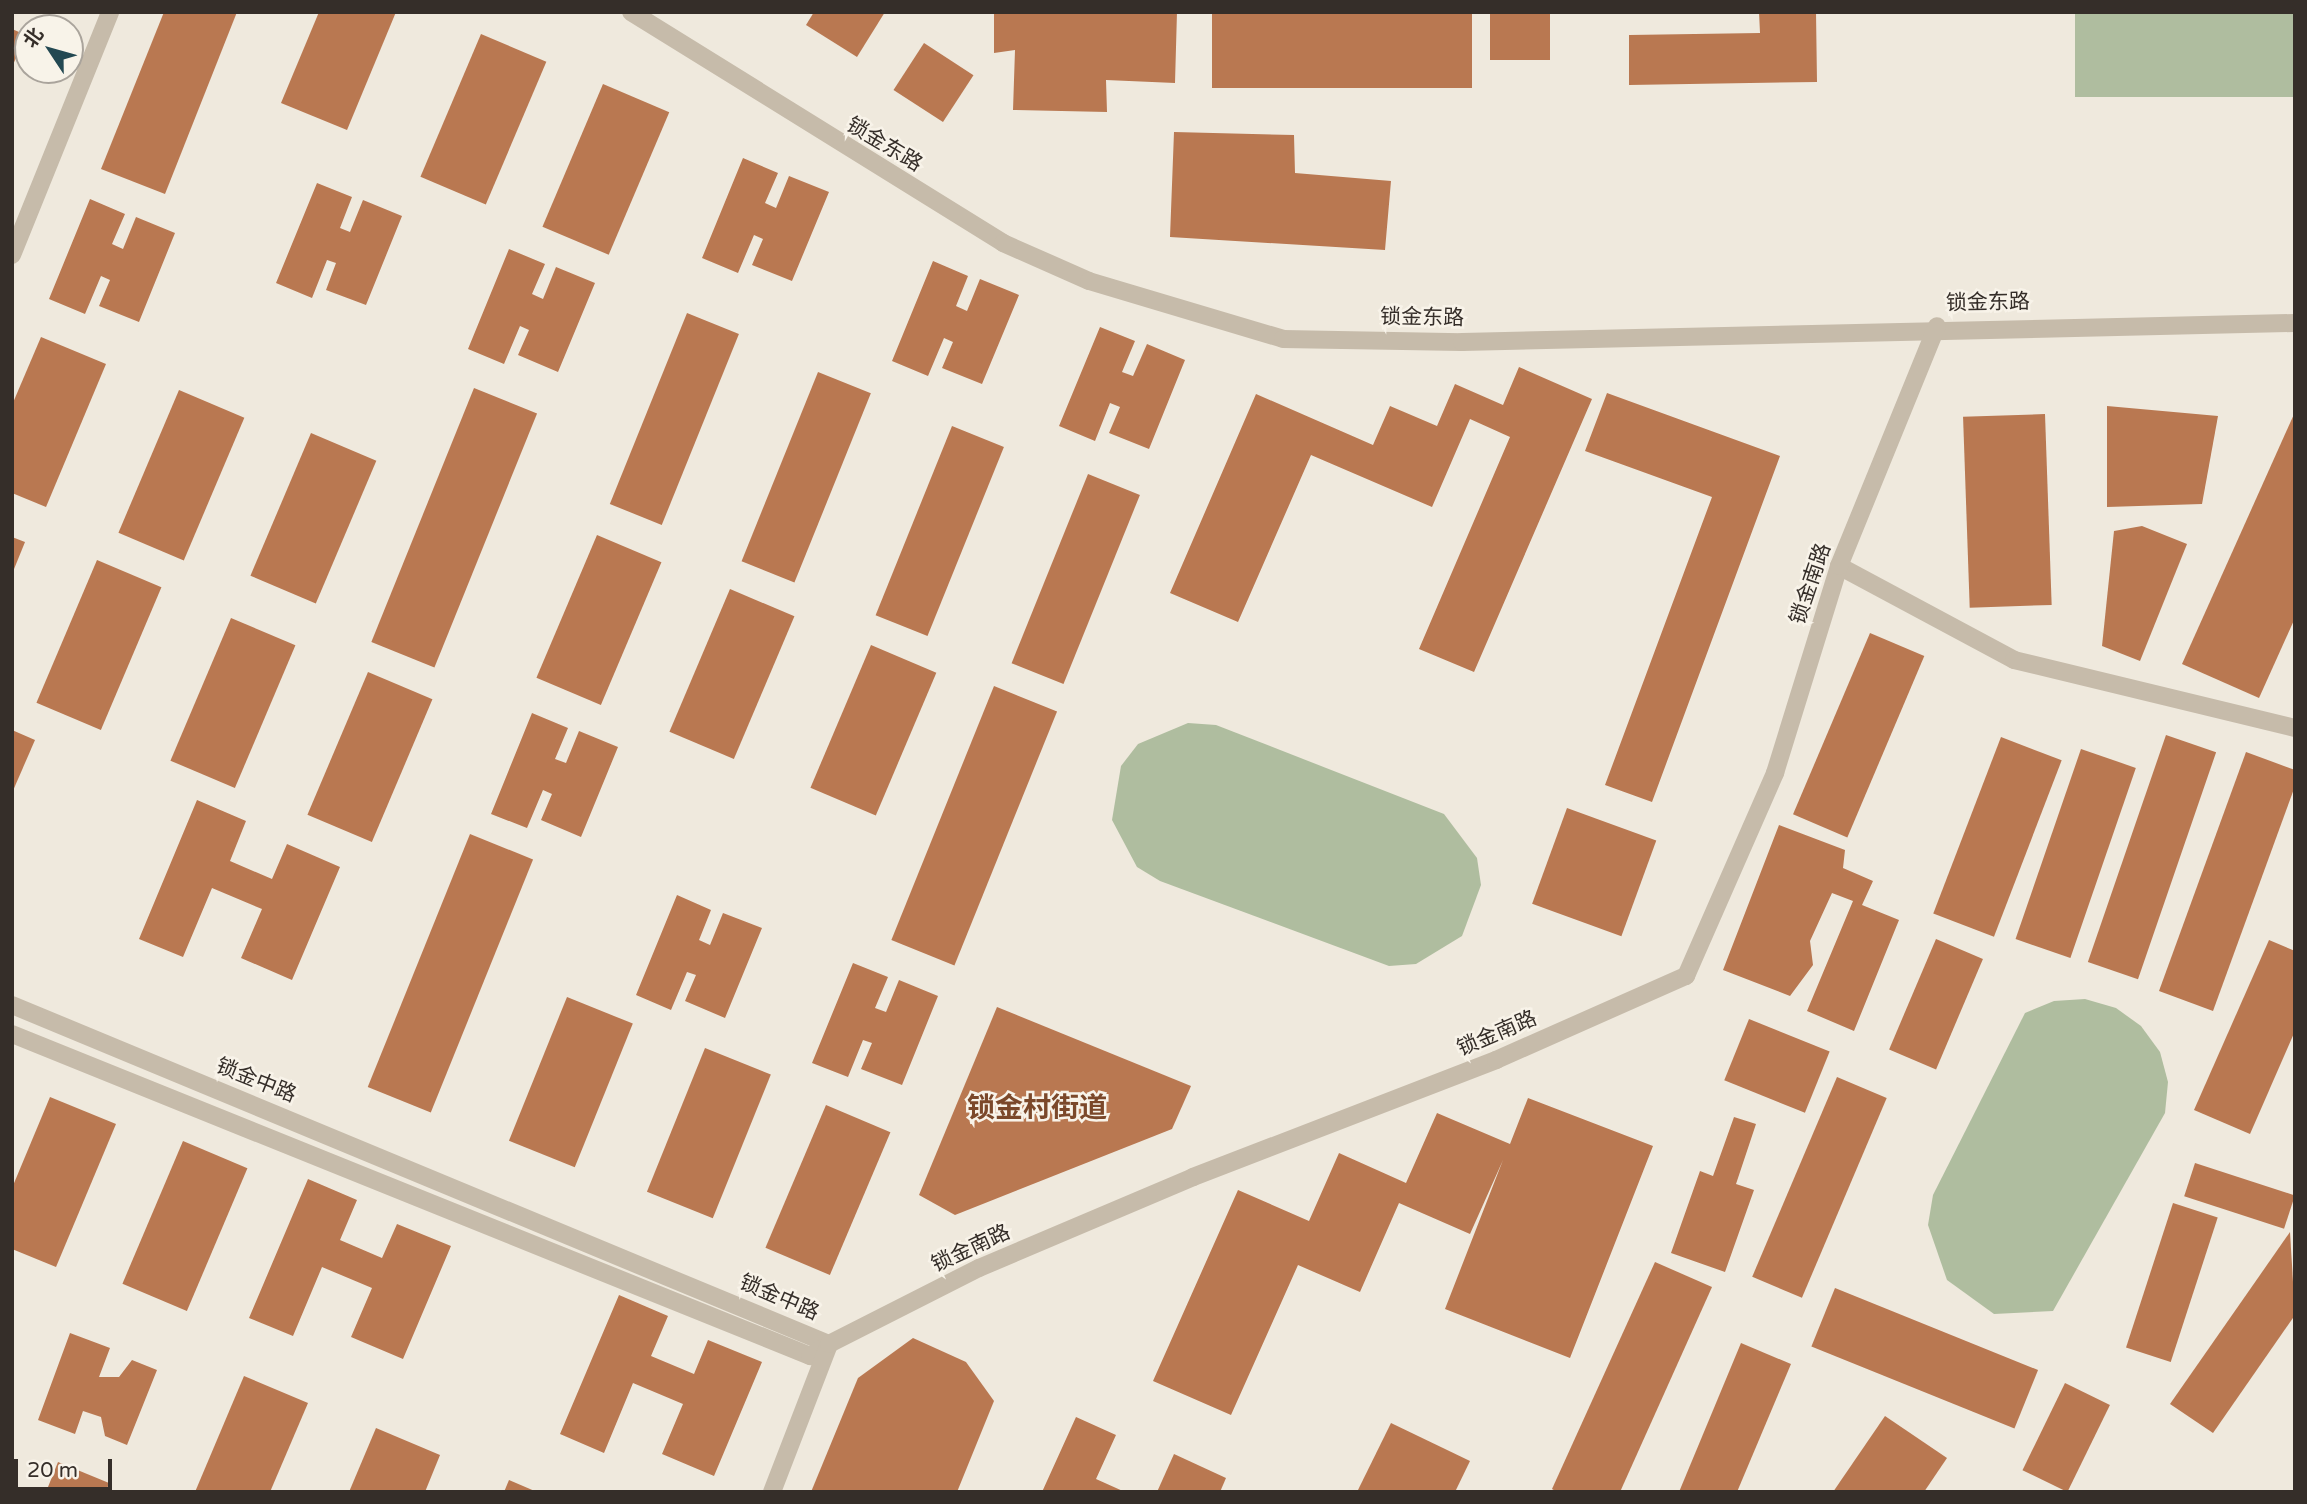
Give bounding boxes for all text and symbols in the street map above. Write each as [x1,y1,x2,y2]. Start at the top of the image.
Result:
north arrow [14,14,84,84]
text: 北 [19,24,48,52]
street label: 锁金东路 [842,113,926,177]
street label: 锁金东路 [1946,290,2030,316]
street label: 锁金东路 [1380,305,1464,331]
street label: 锁金南路 [1785,540,1837,628]
street label: 锁金南路 [1453,1006,1541,1062]
street label: 锁金中路 [212,1054,300,1108]
district label: 锁金村街道 [967,1091,1107,1125]
street label: 锁金南路 [928,1220,1014,1278]
street label: 锁金中路 [735,1270,823,1326]
scale bar [18,1444,116,1488]
text: 20 m [27,1458,78,1483]

